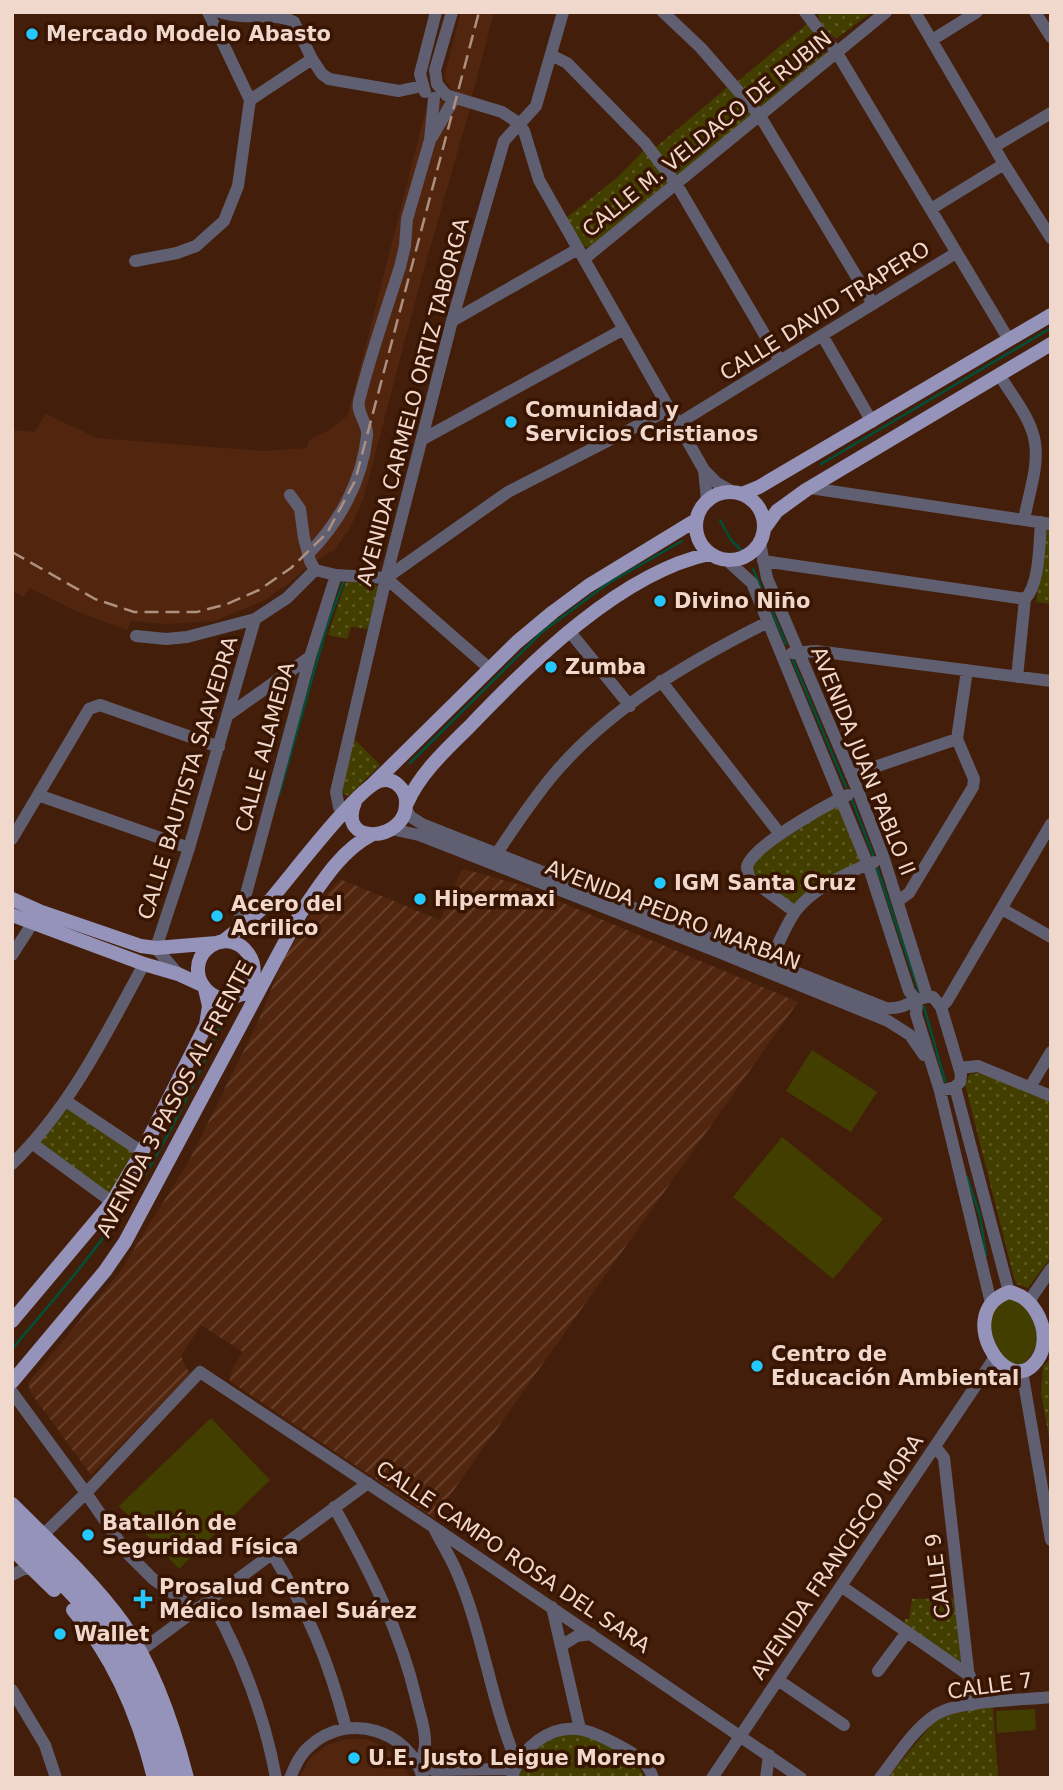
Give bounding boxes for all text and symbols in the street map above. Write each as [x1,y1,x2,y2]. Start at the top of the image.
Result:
place label: Mercado Modelo Abasto [46,22,331,46]
marker: Mercado Modelo Abasto [24,26,40,42]
street label: CALLE M. VELDACO DE RUBIN [578,26,836,242]
street label: AVENIDA CARMELO ORTIZ TABORGA [352,215,474,588]
street label: CALLE DAVID TRAPERO [716,237,934,385]
place label: Comunidad y Servicios Cristianos [525,398,758,446]
marker: Comunidad y Servicios Cristianos [503,414,519,430]
place label: Divino Niño [674,589,810,613]
marker: Divino Niño [652,593,668,609]
street label: CALLE BAUTISTA SAAVEDRA [133,633,243,922]
street label: AVENIDA JUAN PABLO II [806,643,920,879]
place label: Zumba [565,655,646,679]
street label: CALLE ALAMEDA [231,659,299,835]
marker: Zumba [543,659,559,675]
street label: AVENIDA PEDRO MARBAN [542,855,804,975]
place label: IGM Santa Cruz [674,871,856,895]
marker: IGM Santa Cruz [652,875,668,891]
place label: Hipermaxi [434,887,555,911]
marker: Hipermaxi [412,891,428,907]
place label: Acero del Acrilico [231,892,343,940]
marker: Acero del Acrilico [209,908,225,924]
street label: AVENIDA 3 PASOS AL FRENTE [92,957,258,1241]
place label: Centro de Educación Ambiental [771,1342,1019,1390]
marker: Centro de Educación Ambiental [749,1358,765,1374]
street label: AVENIDA FRANCISCO MORA [746,1430,928,1684]
street label: CALLE CAMPO ROSA DEL SARA [371,1456,655,1658]
place label: Batallón de Seguridad Física [102,1511,298,1559]
marker: Batallón de Seguridad Física [80,1527,96,1543]
street label: CALLE 9 [921,1532,955,1620]
place label: Prosalud Centro Médico Ismael Suárez [159,1575,417,1623]
marker: Prosalud Centro Médico Ismael Suárez [133,1589,153,1609]
place label: Wallet [74,1622,149,1646]
marker: Wallet [52,1626,68,1642]
street label: CALLE 7 [946,1668,1034,1704]
place label: U.E. Justo Leigue Moreno [368,1746,665,1770]
marker: U.E. Justo Leigue Moreno [346,1750,362,1766]

